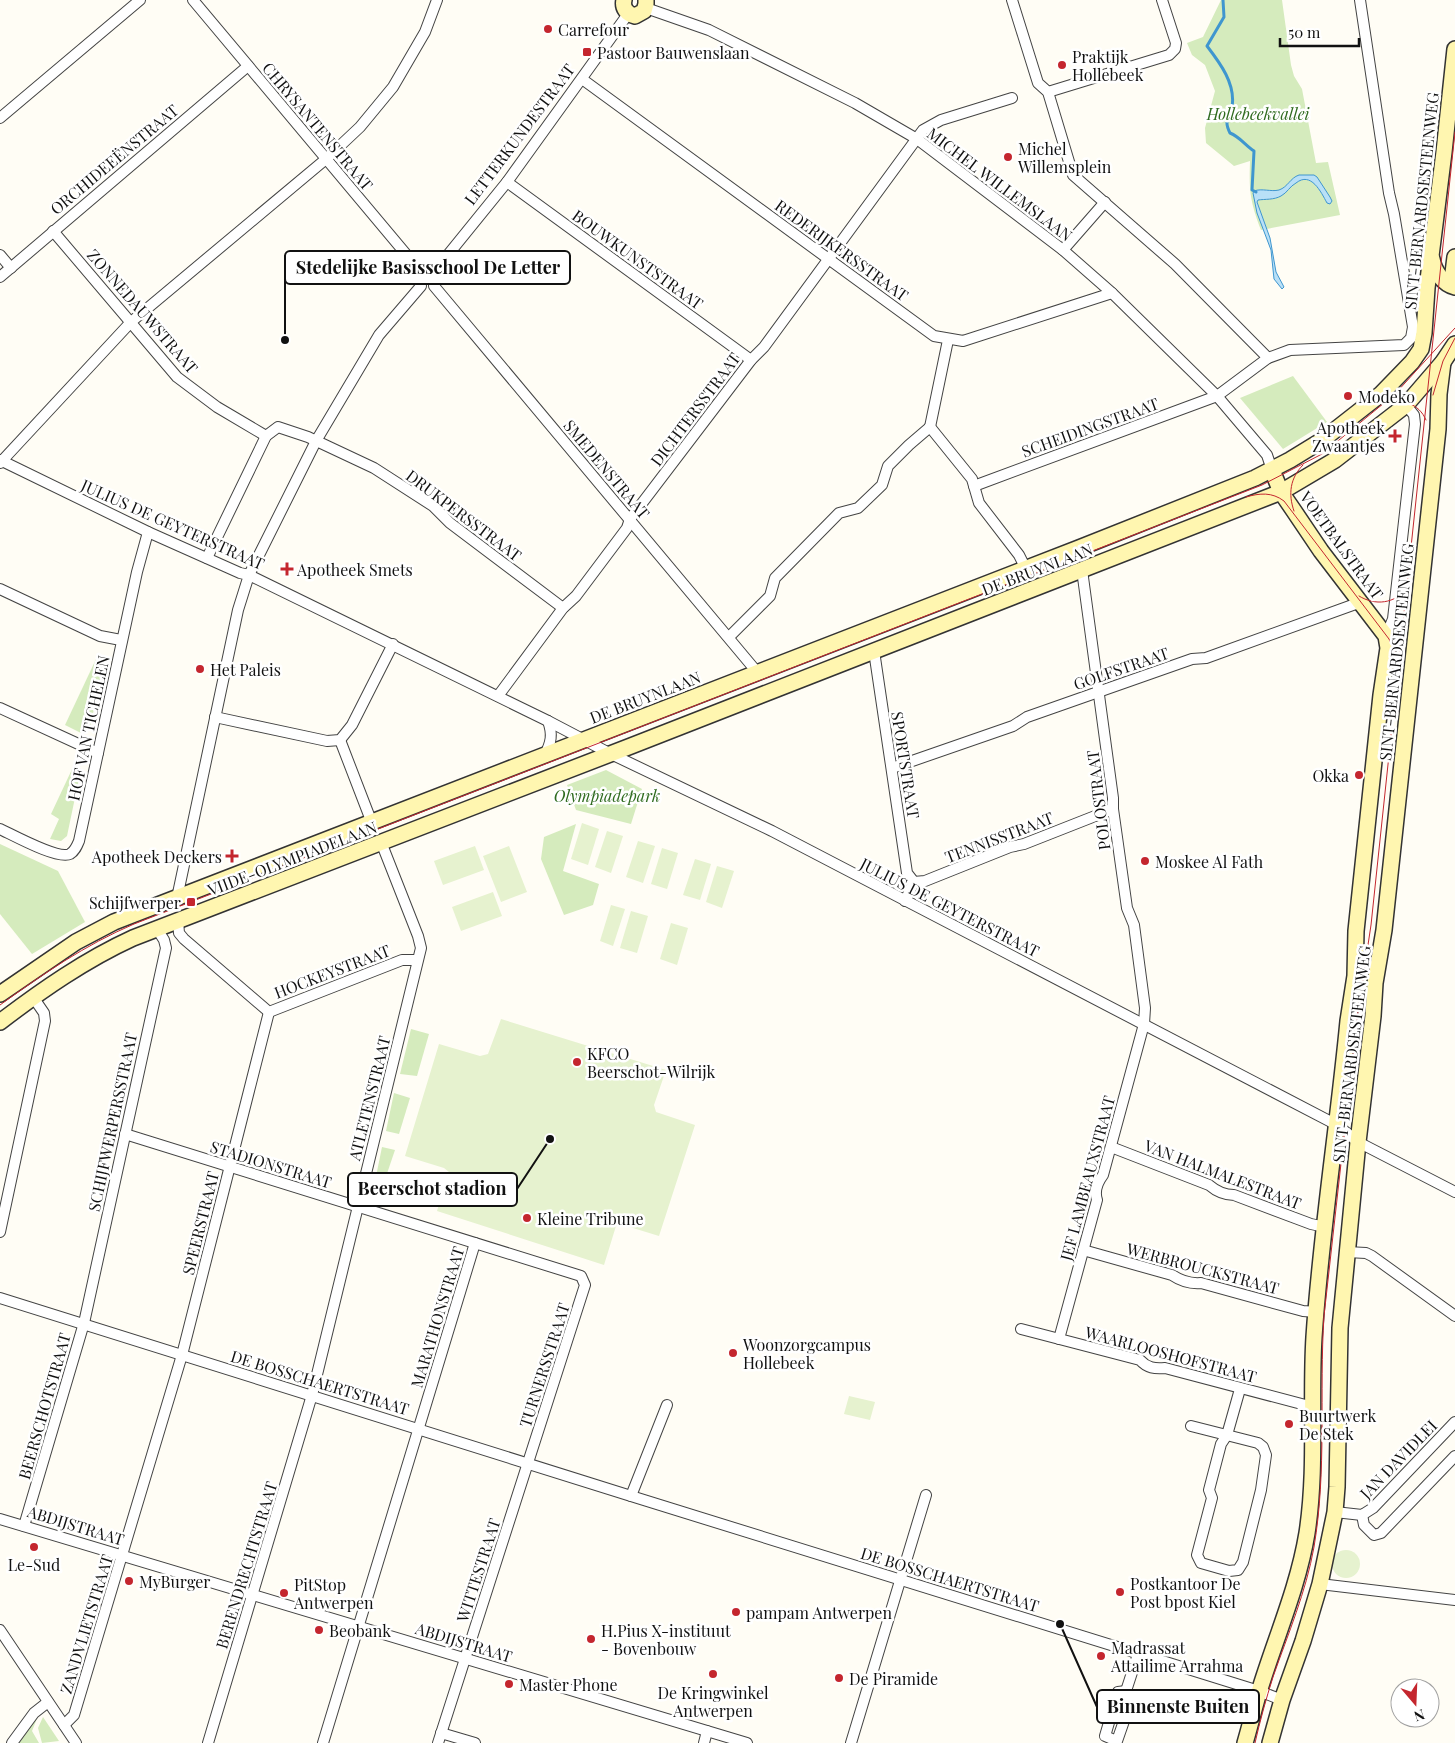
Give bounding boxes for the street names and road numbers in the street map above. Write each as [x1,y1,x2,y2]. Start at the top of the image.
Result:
street label: CHRYSANTENSTRAAT [258,58,378,194]
street label: LETTERKUNDESTRAAT [459,59,579,209]
street label: SINT-BERNARDSESTEENWEG [1399,91,1443,311]
street label: ORCHIDEEËNSTRAAT [46,99,182,219]
street label: MICHEL WILLEMSLAAN [923,122,1077,246]
street label: REDERIJKERSSTRAAT [771,195,913,305]
street label: BOUWKUNSTSTRAAT [568,204,708,314]
street label: ZONNEDAUWSTRAAT [83,244,203,378]
street label: DICHTERSSTRAAT [645,348,745,470]
street label: SCHEIDINGSTRAAT [1019,392,1162,462]
street label: SMEDENSTRAAT [559,415,655,523]
street label: DRUKPERSSTRAAT [402,465,526,565]
street label: JULIUS DE GEYTERSTRAAT [77,474,268,574]
street label: VOETBALSTRAAT [1295,486,1388,603]
street label: DE BRUYNLAAN [978,538,1096,600]
street label: SINT-BERNARDSESTEENWEG [1374,542,1418,762]
street label: GOLFSTRAAT [1070,642,1172,694]
street label: HOF VAN TICHELEN [62,653,114,803]
street label: DE BRUYNLAAN [586,666,704,728]
street label: SPORTSTRAAT [887,710,925,820]
street label: POLOSTRAAT [1081,749,1115,851]
street label: TENNISSTRAAT [942,807,1056,867]
street label: VIIDE-OLYMPIADELAAN [203,816,380,900]
street label: JULIUS DE GEYTERSTRAAT [856,852,1043,961]
street label: HOCKEYSTRAAT [271,939,393,1003]
street label: SINT-BERNARDSESTEENWEG [1327,944,1375,1164]
street label: SCHIJFWERPERSSTRAAT [83,1031,141,1213]
street label: ATLETENSTRAAT [343,1034,395,1163]
street label: JEF LAMBEAUXSTRAAT [1055,1093,1119,1264]
street label: VAN HALMALESTRAAT [1141,1134,1305,1214]
street label: STADIONSTRAAT [208,1136,334,1192]
street label: SPEERSTRAAT [177,1169,223,1277]
street label: WERBROUCKSTRAAT [1123,1237,1282,1298]
street label: MARATHONSTRAAT [406,1244,468,1390]
street label: TURNERSSTRAAT [514,1300,574,1430]
street label: WAARLOOSHOFSTRAAT [1082,1321,1259,1387]
street label: BEERSCHOTSTRAAT [13,1330,75,1482]
street label: DE BOSSCHAERTSTRAAT [228,1345,412,1419]
street label: JAN DAVIDLEI [1354,1415,1441,1504]
street label: BERENDRECHTSTRAAT [211,1479,281,1651]
street label: ABDIJSTRAAT [24,1500,127,1550]
street label: WITTESTRAAT [451,1515,505,1625]
street label: DE BOSSCHAERTSTRAAT [858,1542,1042,1616]
street label: ZANDVLIETSTRAAT [55,1552,117,1696]
street label: ABDIJSTRAAT [412,1617,515,1667]

